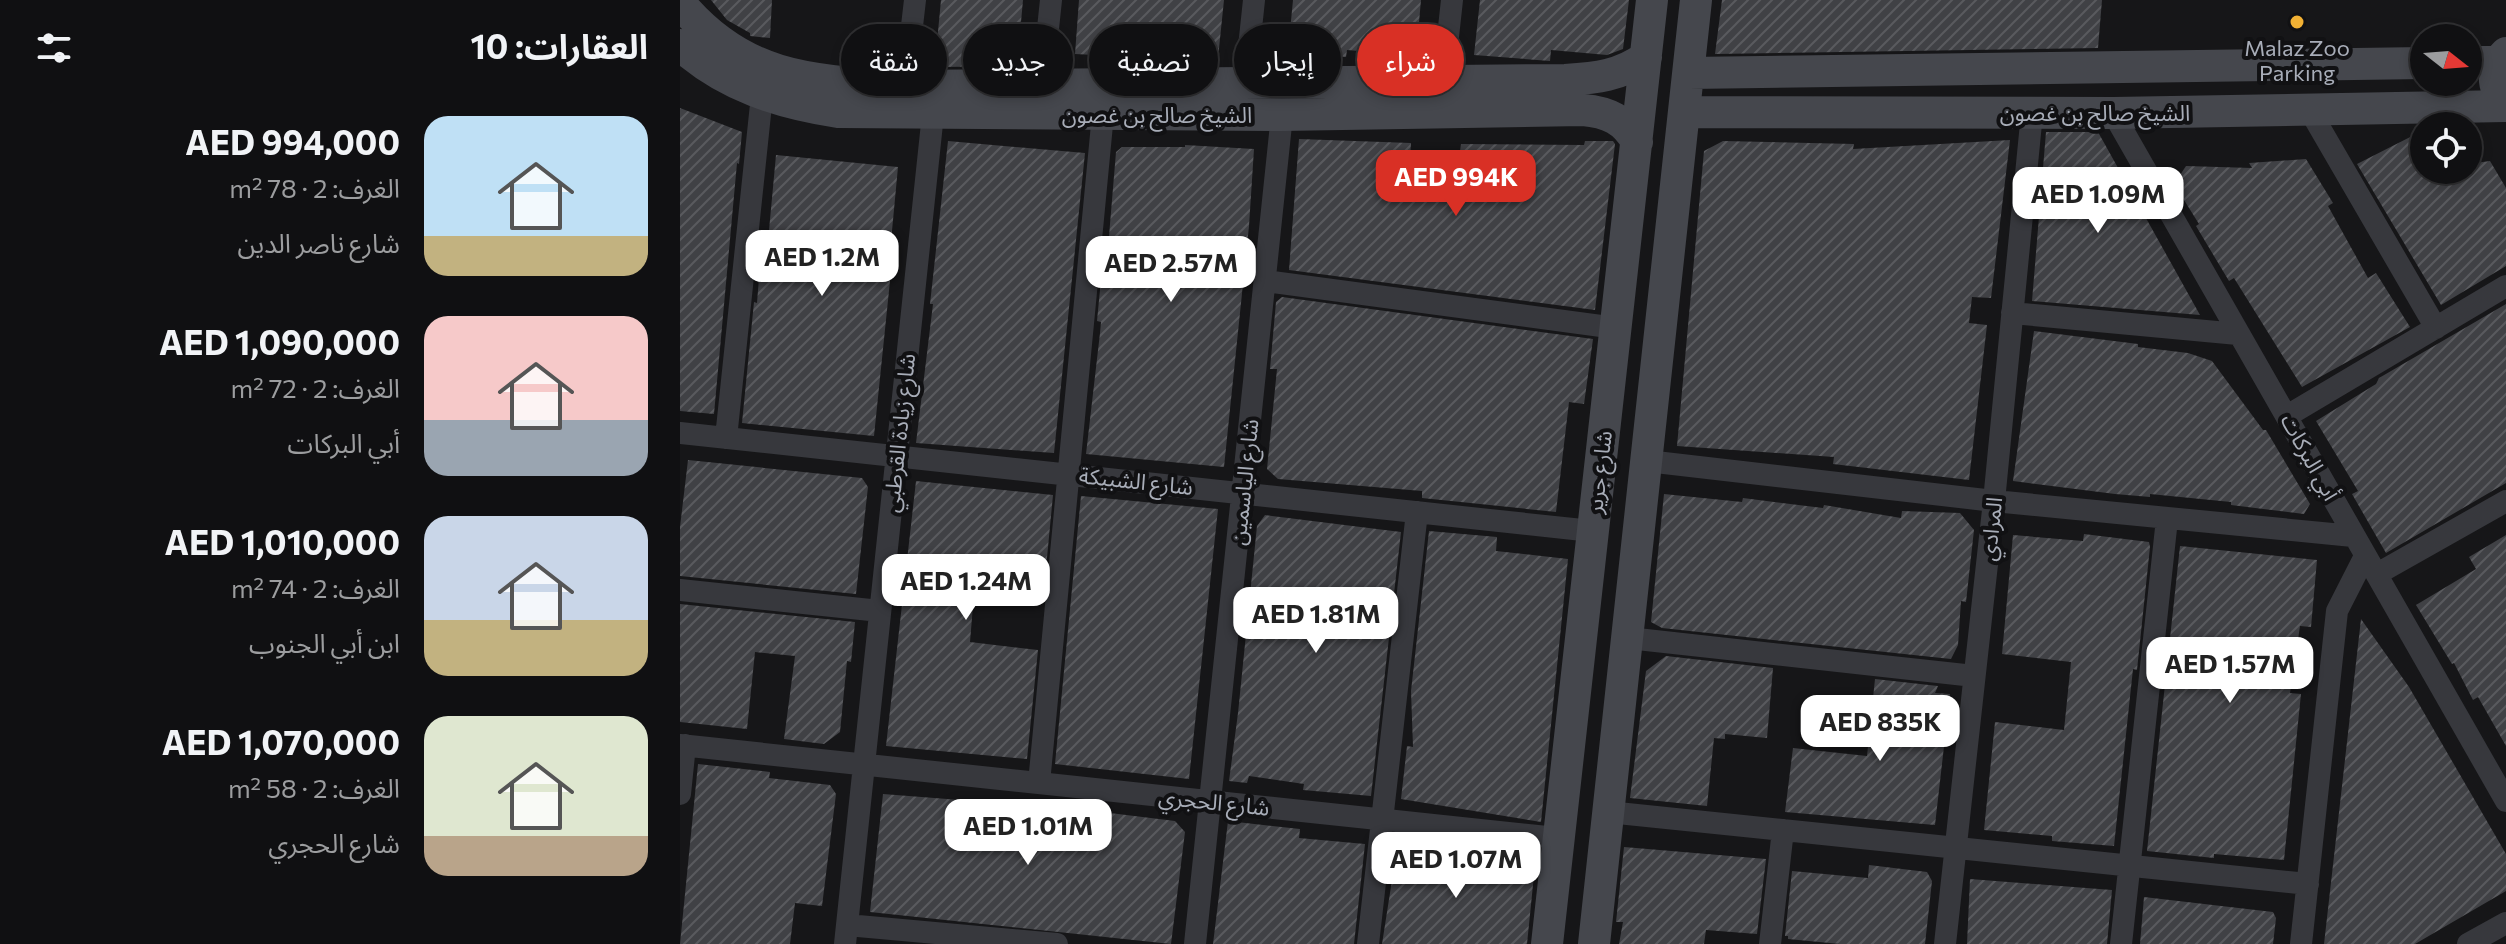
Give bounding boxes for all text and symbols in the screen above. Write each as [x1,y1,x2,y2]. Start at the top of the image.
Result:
marker: Malaz Zoo Parking [2288,13,2306,31]
text: العقارات: 10 [470,24,648,66]
chip: شقة [841,24,947,96]
chip: جديد [963,24,1073,96]
chip: تصفية [1089,24,1218,96]
chip: إيجار [1234,24,1341,96]
chip: شراء [1357,24,1464,96]
north arrow [2410,24,2482,96]
map controls [2410,24,2482,184]
icon: filters [32,26,76,70]
place label: Malaz Zoo Parking [2244,34,2350,86]
street label: الشيخ صالح بن غصون [2000,99,2190,130]
street label: الشيخ صالح بن غصون [1062,101,1252,132]
button: locate [2410,112,2482,184]
text: AED 994,000 [185,120,400,162]
icon: home [488,148,584,244]
pin: AED 994K [1373,150,1539,218]
text: AED 994K [1394,160,1518,191]
pin: AED 1.09M [2006,167,2190,235]
text: الغرف: 2 · 78 m² [229,172,400,203]
text: AED 1.09M [2031,177,2165,208]
text: شارع ناصر الدين [237,227,400,258]
pin: AED 1.2M [739,230,905,298]
pin: AED 2.57M [1079,236,1263,304]
text: AED 1.2M [764,240,880,271]
text: AED 2.57M [1104,246,1238,277]
text: AED 1,090,000 [159,320,400,362]
icon: home [488,348,584,444]
street label: شارع زيادة القرطبي [877,352,924,514]
text: الغرف: 2 · 72 m² [231,372,400,403]
street label: أبي البركات [2272,409,2345,507]
street label: شارع الياسمين [1223,417,1268,547]
text: أبي البركات [288,427,400,458]
street label: شارع جرير [1580,429,1621,516]
street label: شارع الشبيكة [1077,461,1194,504]
street label: المرادي [1974,496,2011,563]
text: AED 1,010,000 [165,520,400,562]
icon: home [488,548,584,644]
pin: AED 1.24M [874,554,1058,622]
text: AED 1.24M [900,564,1032,595]
text: الغرف: 2 · 74 m² [231,572,400,603]
pin: AED 1.81M [1224,587,1408,655]
text: AED 1.81M [1251,597,1381,628]
text: ابن أبي الجنوب [249,627,400,658]
pin: AED 1.57M [2138,637,2322,705]
text: AED 1.57M [2164,647,2296,678]
pin: AED 835K [1797,695,1963,763]
text: AED 835K [1819,705,1941,736]
text: AED 1,070,000 [162,720,400,762]
icon: home [488,748,584,844]
text: الغرف: 2 · 58 m² [228,772,400,803]
street label: شارع الحجري [1157,782,1271,825]
pin: AED 1.01M [936,799,1120,867]
text: AED 1.01M [963,809,1093,840]
text: شارع الحجري [268,827,400,858]
pin: AED 1.07M [1364,832,1548,900]
text: AED 1.07M [1390,842,1522,873]

